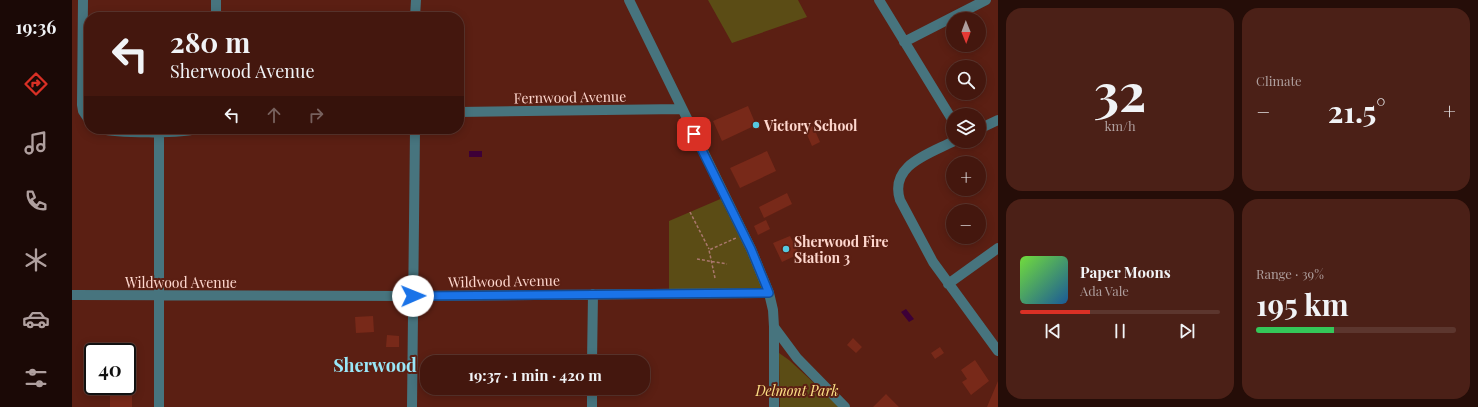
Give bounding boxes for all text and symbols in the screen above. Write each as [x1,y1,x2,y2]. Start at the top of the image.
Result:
north arrow [946,12,986,52]
map controls [946,12,986,244]
text: 19:36 [16,15,56,39]
text: 280 m [170,23,250,60]
icon: left [104,28,156,80]
text: 32 [1094,56,1146,125]
text: Sherwood Avenue [170,59,315,83]
button: search [946,60,986,100]
icon: directions [22,70,50,98]
text: Climate [1256,72,1302,89]
street label: Fernwood Avenue [514,87,626,107]
text: 21.5° [1328,91,1386,131]
text: − [1256,96,1270,126]
text: + [1443,96,1456,126]
icon: left [221,104,243,126]
icon: ahead [263,104,285,126]
icon: right [305,104,327,126]
button: layers [946,108,986,148]
place label: Victory School [763,116,858,135]
pin [677,117,711,151]
text: km/h [1104,117,1136,134]
marker: Victory School [751,120,761,130]
icon: arrive [683,123,705,145]
icon: music [22,129,50,157]
button: + [946,156,986,196]
icon: phone [22,187,50,215]
button: − [946,204,986,244]
place label: Sherwood Fire Station 3 [794,232,888,267]
marker: Sherwood Fire Station 3 [781,244,791,254]
icon: climate [22,246,50,274]
text: Paper Moons [1080,262,1171,282]
text: Range · 39% [1256,265,1324,282]
street label: Wildwood Avenue [447,271,560,291]
street label: Wildwood Avenue [124,273,237,292]
position arrow [392,275,434,317]
text: Ada Vale [1080,282,1129,299]
text: 195 km [1256,284,1349,324]
icon: car [22,305,50,333]
icon: previous [1042,320,1064,342]
icon: pause [1109,320,1131,342]
icon: next [1176,320,1198,342]
speed limit sign: 40 [84,343,136,395]
district label: Sherwood [333,353,417,377]
icon: filters [22,364,50,392]
text: 19:37 · 1 min · 420 m [468,365,602,385]
park label: Delmont Park [754,381,839,400]

